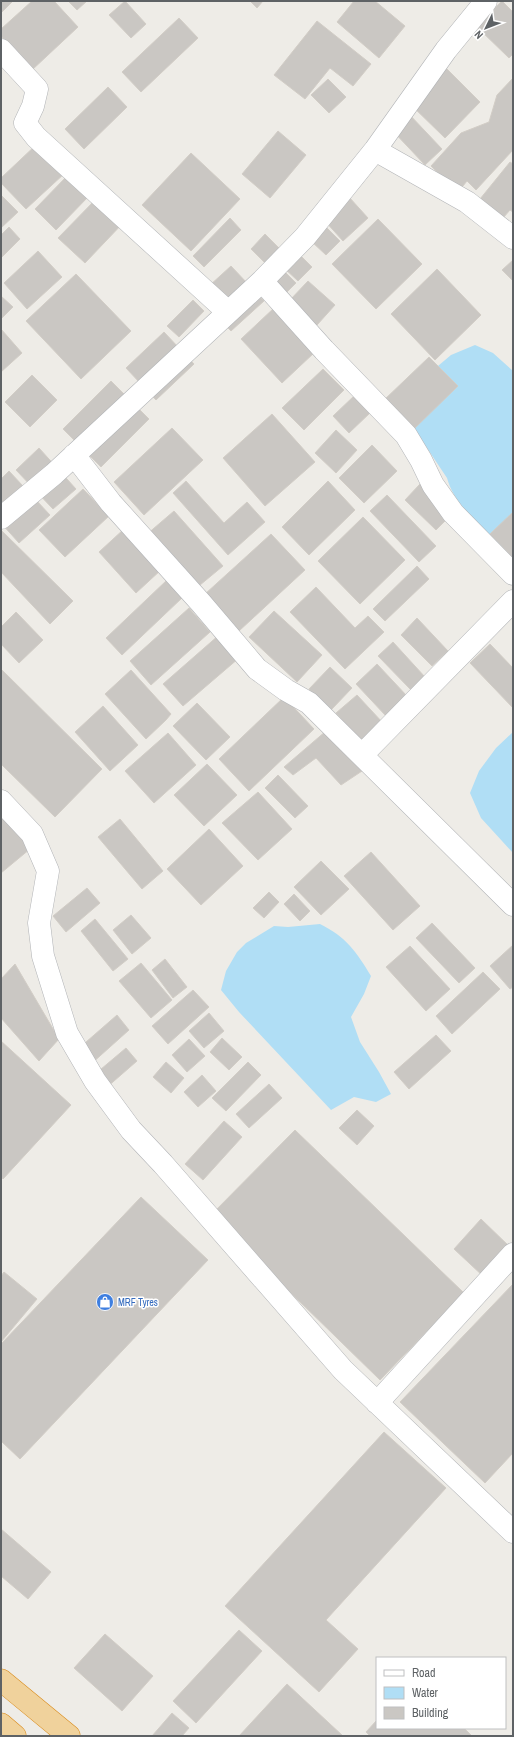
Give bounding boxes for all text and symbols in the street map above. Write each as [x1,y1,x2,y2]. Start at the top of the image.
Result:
north arrow [466,8,506,48]
text: N [471,28,486,42]
shop icon: MRF Tyres [95,1292,115,1312]
place label: MRF Tyres [118,1296,158,1309]
legend [376,1657,506,1729]
text: Road [412,1665,436,1681]
text: Water [412,1685,439,1701]
text: Building [412,1705,449,1721]

